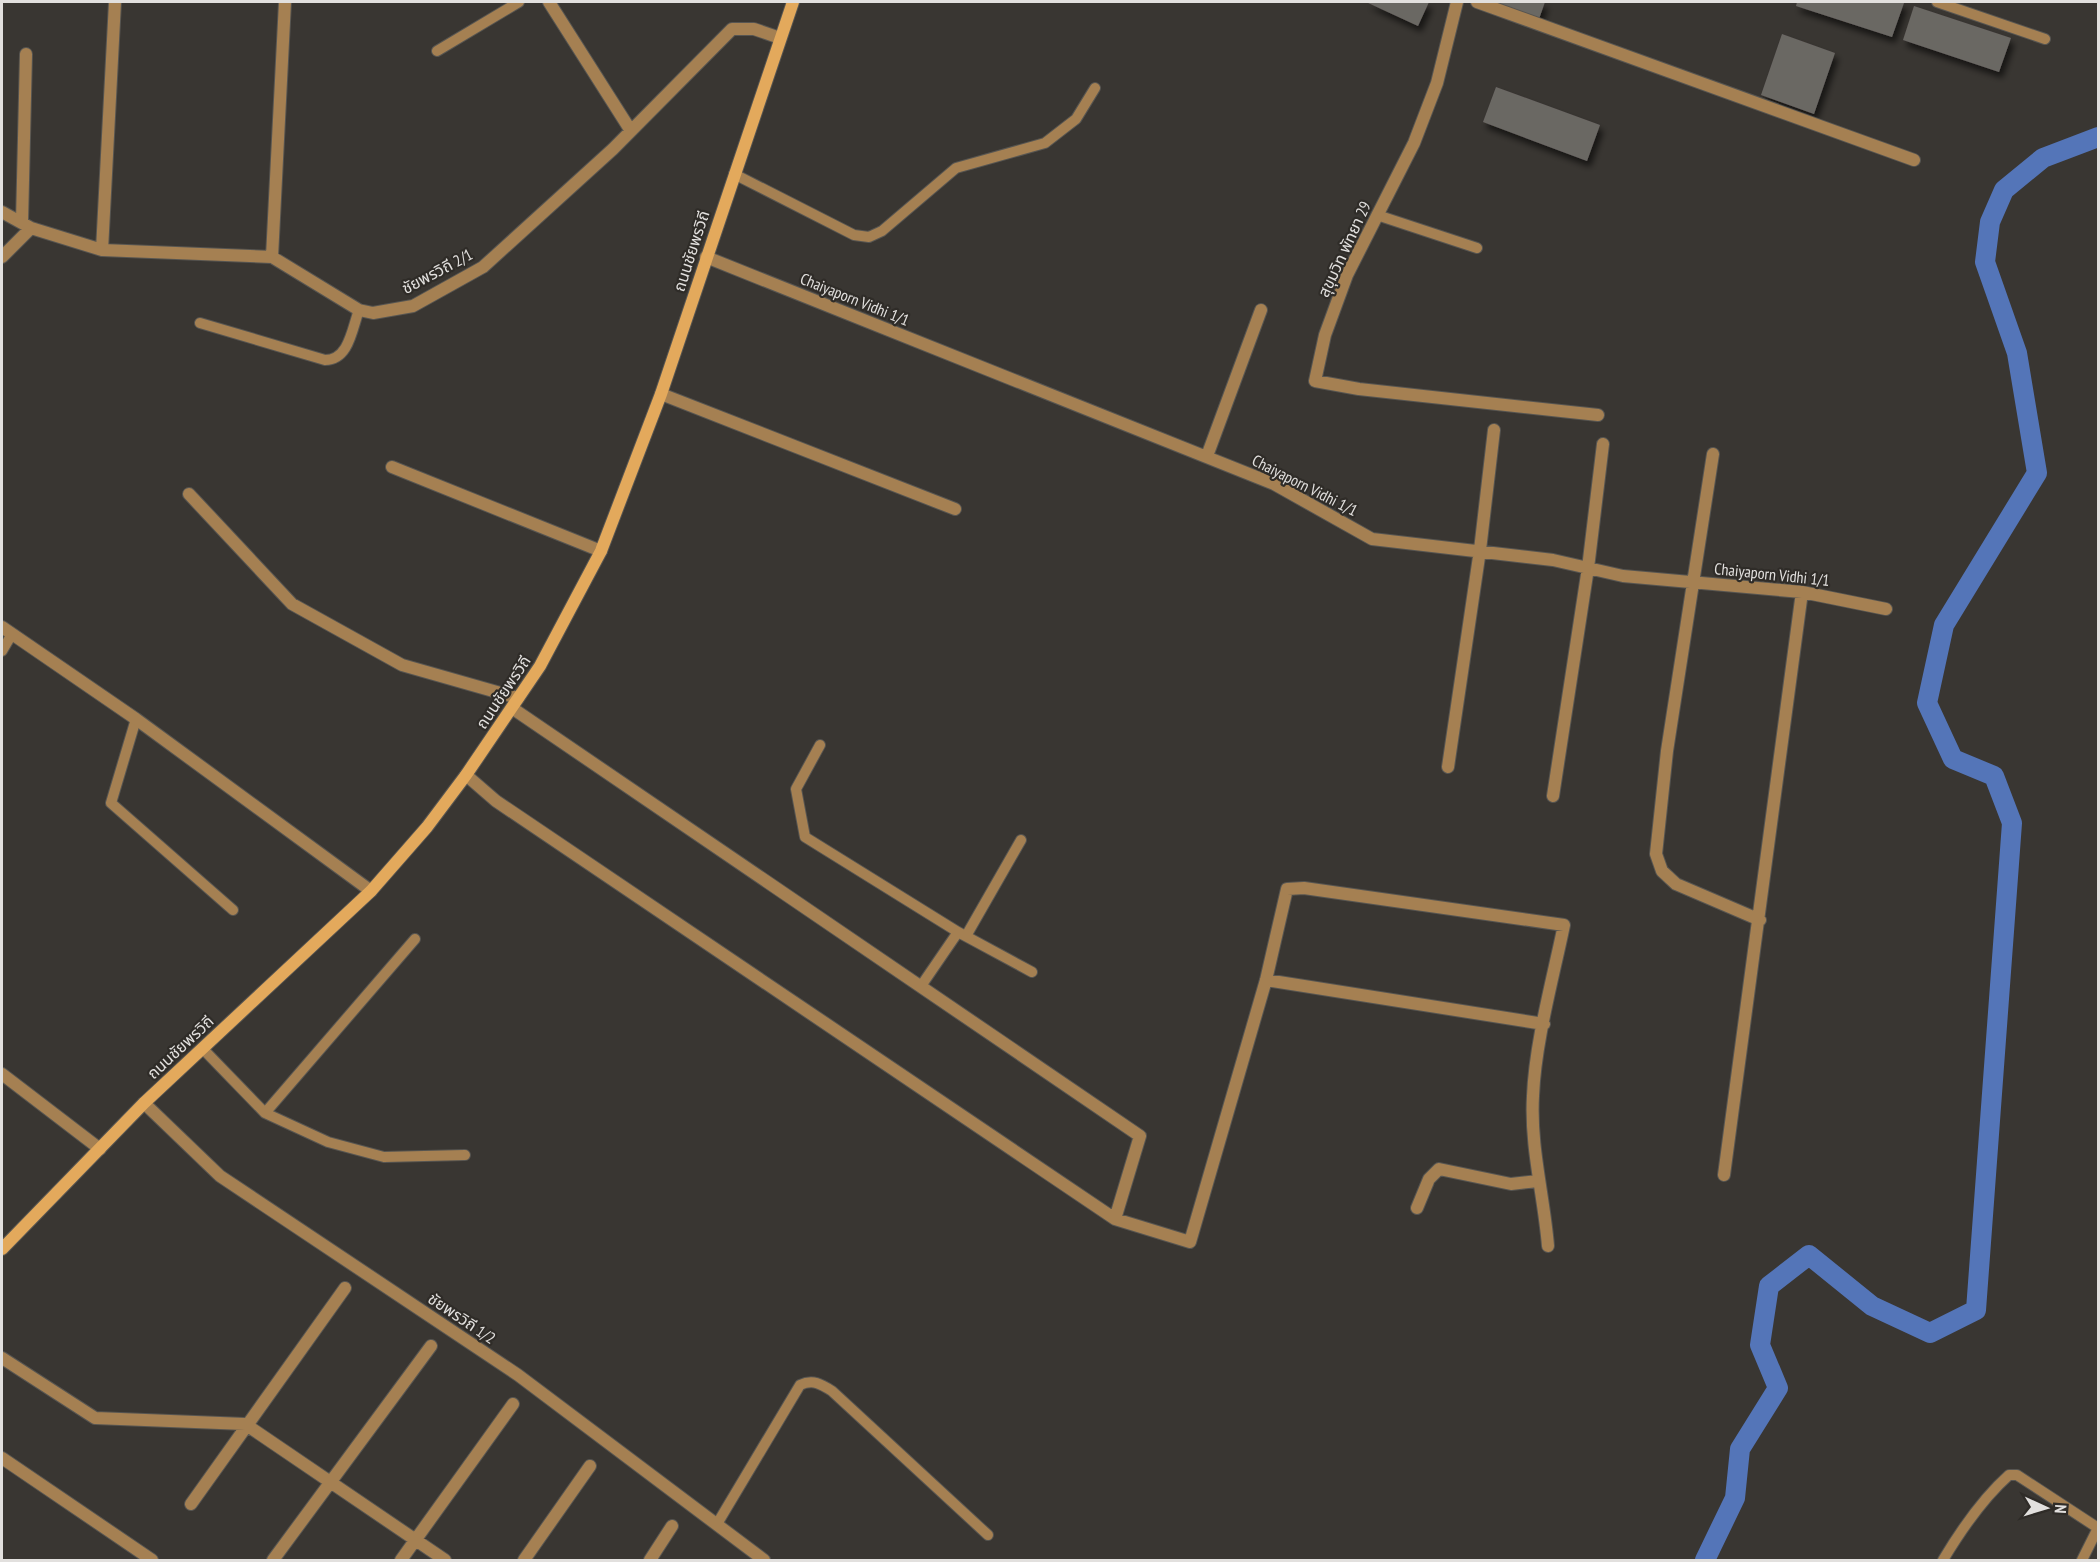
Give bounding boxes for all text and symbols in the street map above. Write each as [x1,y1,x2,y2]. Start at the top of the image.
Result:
street label: สุขุมวิท พัทยา 29 [1313,198,1375,300]
street label: ถนนชัยพรวิถี [669,208,713,294]
street label: ชัยพรวิถี 2/1 [398,244,476,298]
street label: Chaiyaporn Vidhi 1/1 [798,268,912,330]
street label: Chaiyaporn Vidhi 1/1 [1249,450,1361,520]
street label: Chaiyaporn Vidhi 1/1 [1713,558,1831,590]
street label: ถนนชัยพรวิถี [471,652,535,732]
street label: ถนนชัยพรวิถี [142,1011,218,1083]
street label: ชัยพรวิถี 1/2 [424,1288,500,1348]
north arrow [2016,1478,2076,1538]
text: N [2051,1504,2071,1514]

